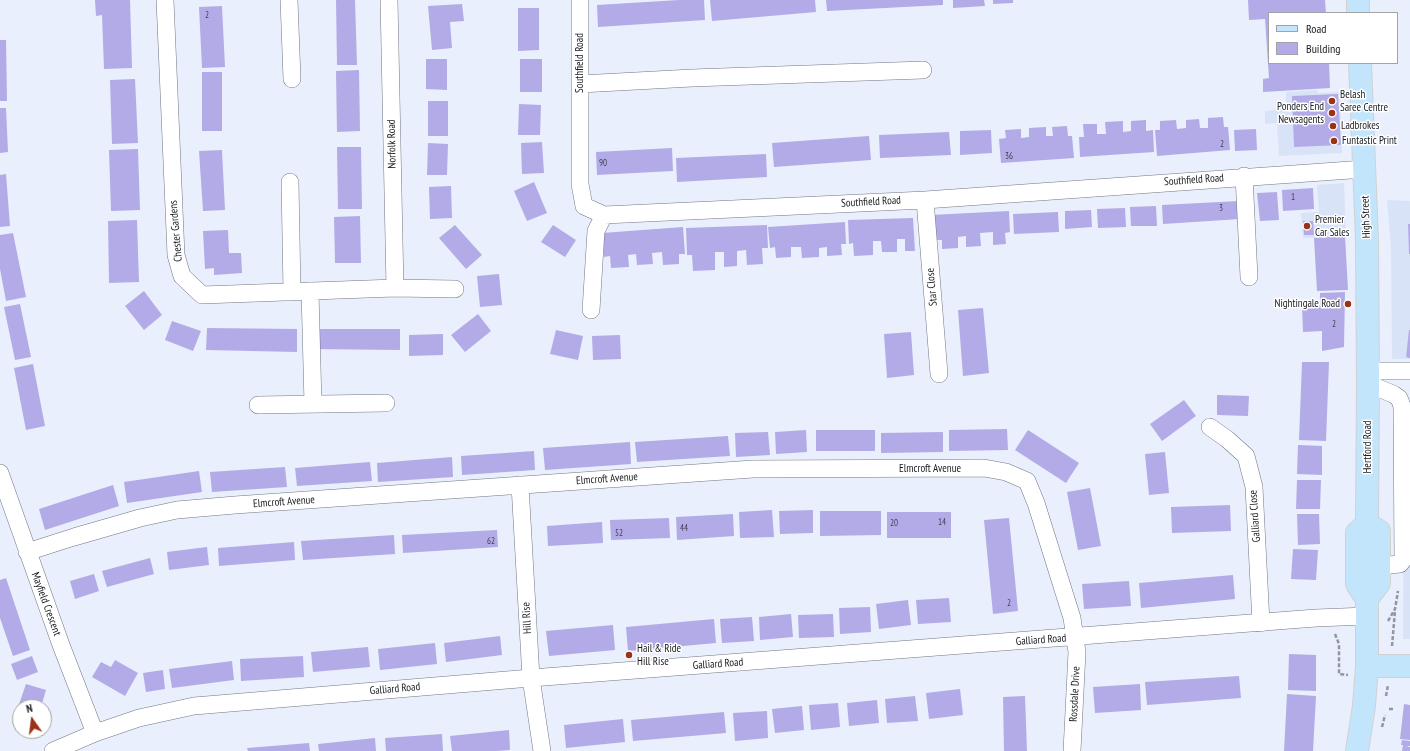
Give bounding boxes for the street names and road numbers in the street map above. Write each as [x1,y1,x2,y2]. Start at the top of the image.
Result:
street label: Southfield Road [573,33,587,93]
street label: Norfolk Road [385,119,399,169]
street label: Southfield Road [1164,171,1224,189]
street label: Southfield Road [841,194,901,210]
street label: High Street [1359,195,1373,239]
street label: Chester Gardens [167,200,185,262]
street label: Star Close [924,267,940,307]
street label: Hertford Road [1361,420,1375,474]
street label: Elmcroft Avenue [899,462,961,476]
street label: Elmcroft Avenue [576,470,638,488]
street label: Galliard Close [1247,489,1263,543]
street label: Elmcroft Avenue [253,493,315,511]
street label: Mayfield Crescent [28,570,64,638]
street label: Hill Rise [520,602,534,634]
street label: Galliard Road [1015,632,1067,648]
street label: Galliard Road [692,656,744,672]
street label: Rossdale Drive [1067,666,1083,722]
street label: Galliard Road [369,680,421,698]

